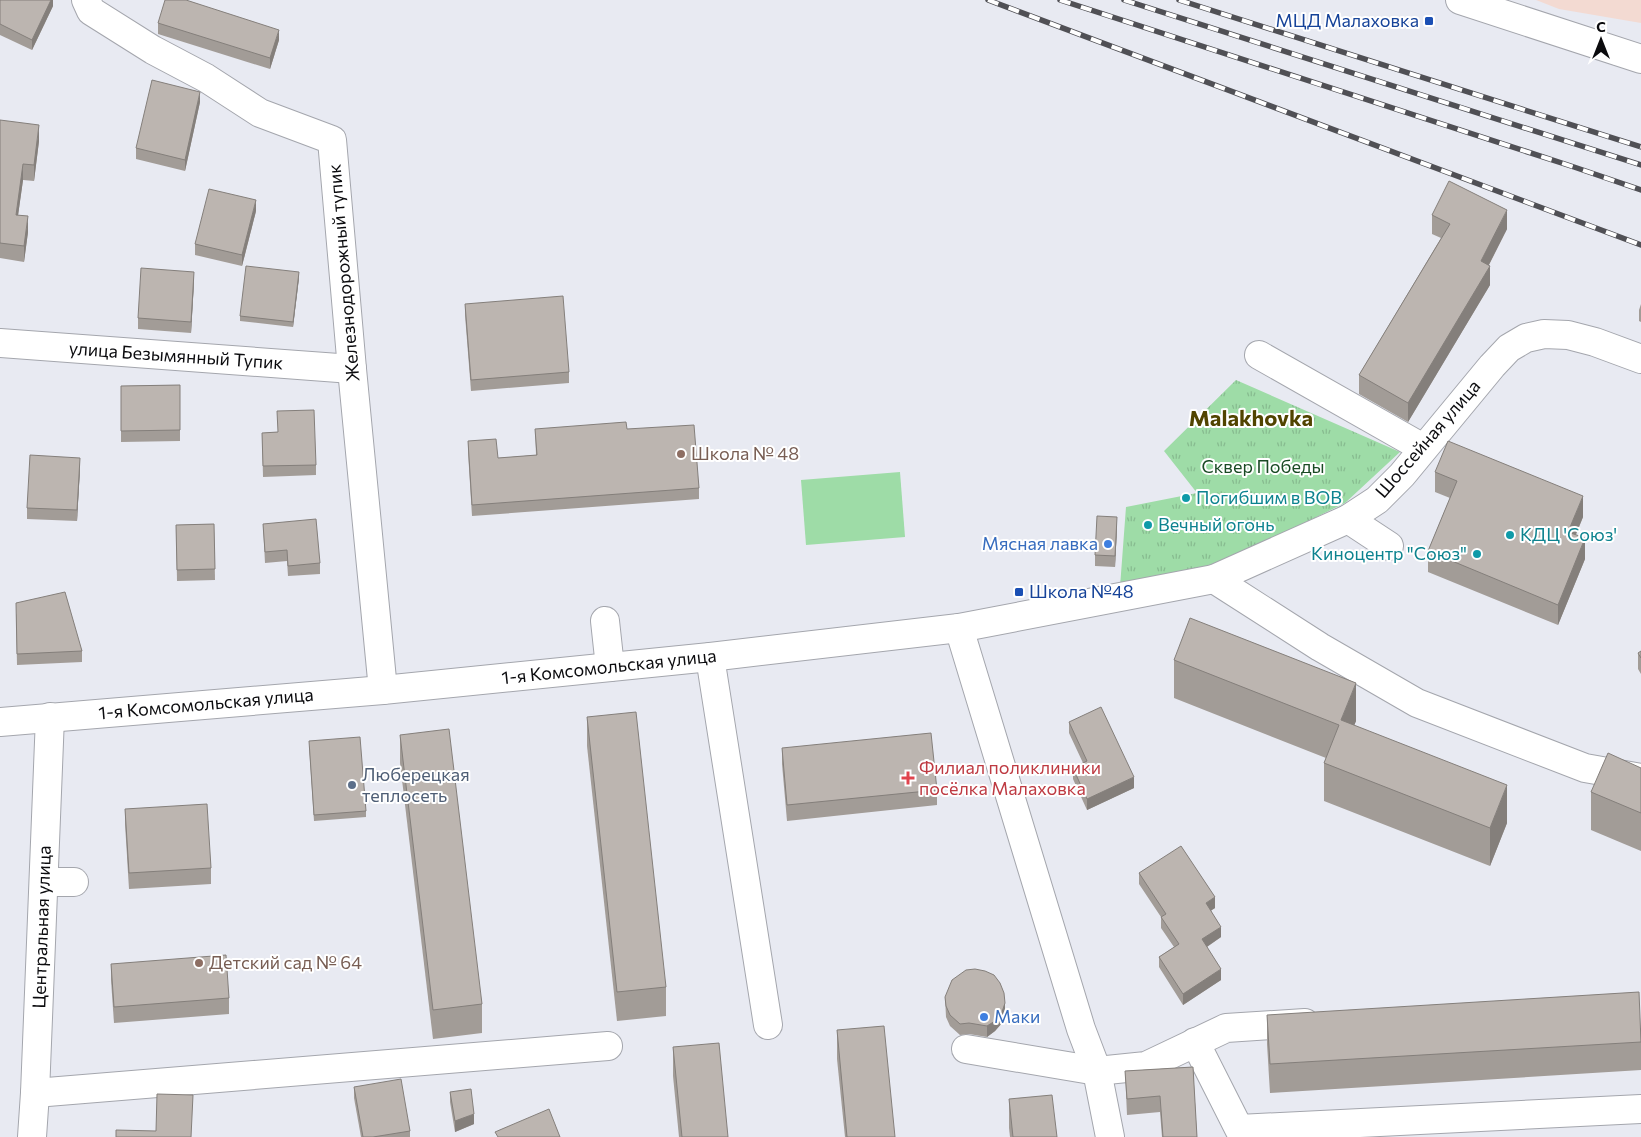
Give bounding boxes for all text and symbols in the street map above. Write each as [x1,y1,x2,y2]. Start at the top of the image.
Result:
place label: МЦД Малаховка [1276,9,1419,31]
marker: МЦД Малаховка [1423,15,1435,27]
north arrow [1576,15,1626,65]
text: С [1596,18,1606,35]
street label: Железнодорожный тупик [322,163,363,383]
street label: улица Безымянный Тупик [68,337,284,373]
street label: Шоссейная улица [1370,375,1484,502]
district label: Malakhovka [1189,404,1313,431]
place label: Школа № 48 [691,442,799,464]
marker: Школа № 48 [675,448,687,460]
park label: Сквер Победы [1201,455,1325,477]
place label: Погибшим в ВОВ [1196,486,1342,508]
marker: Погибшим в ВОВ [1180,492,1192,504]
place label: Вечный огонь [1158,513,1275,535]
marker: Вечный огонь [1142,519,1154,531]
place label: КДЦ 'Союз' [1520,523,1617,545]
marker: КДЦ 'Союз' [1504,529,1516,541]
place label: Мясная лавка [982,532,1098,554]
marker: Мясная лавка [1102,538,1114,550]
place label: Киноцентр "Союз" [1311,542,1467,564]
marker: Киноцентр "Союз" [1471,548,1483,560]
place label: Школа №48 [1029,580,1134,602]
marker: Школа №48 [1013,586,1025,598]
street label: 1-я Комсомольская улица [500,644,717,688]
street label: 1-я Комсомольская улица [97,683,314,723]
place label: Филиал поликлиники посёлка Малаховка [919,756,1101,799]
place label: Люберецкая теплосеть [362,763,470,806]
marker: Филиал поликлиники посёлка Малаховка [901,771,915,785]
marker: Люберецкая теплосеть [346,779,358,791]
street label: Центральная улица [27,845,55,1009]
place label: Детский сад № 64 [209,951,362,973]
marker: Детский сад № 64 [193,957,205,969]
place label: Маки [994,1005,1040,1027]
marker: Маки [978,1011,990,1023]

